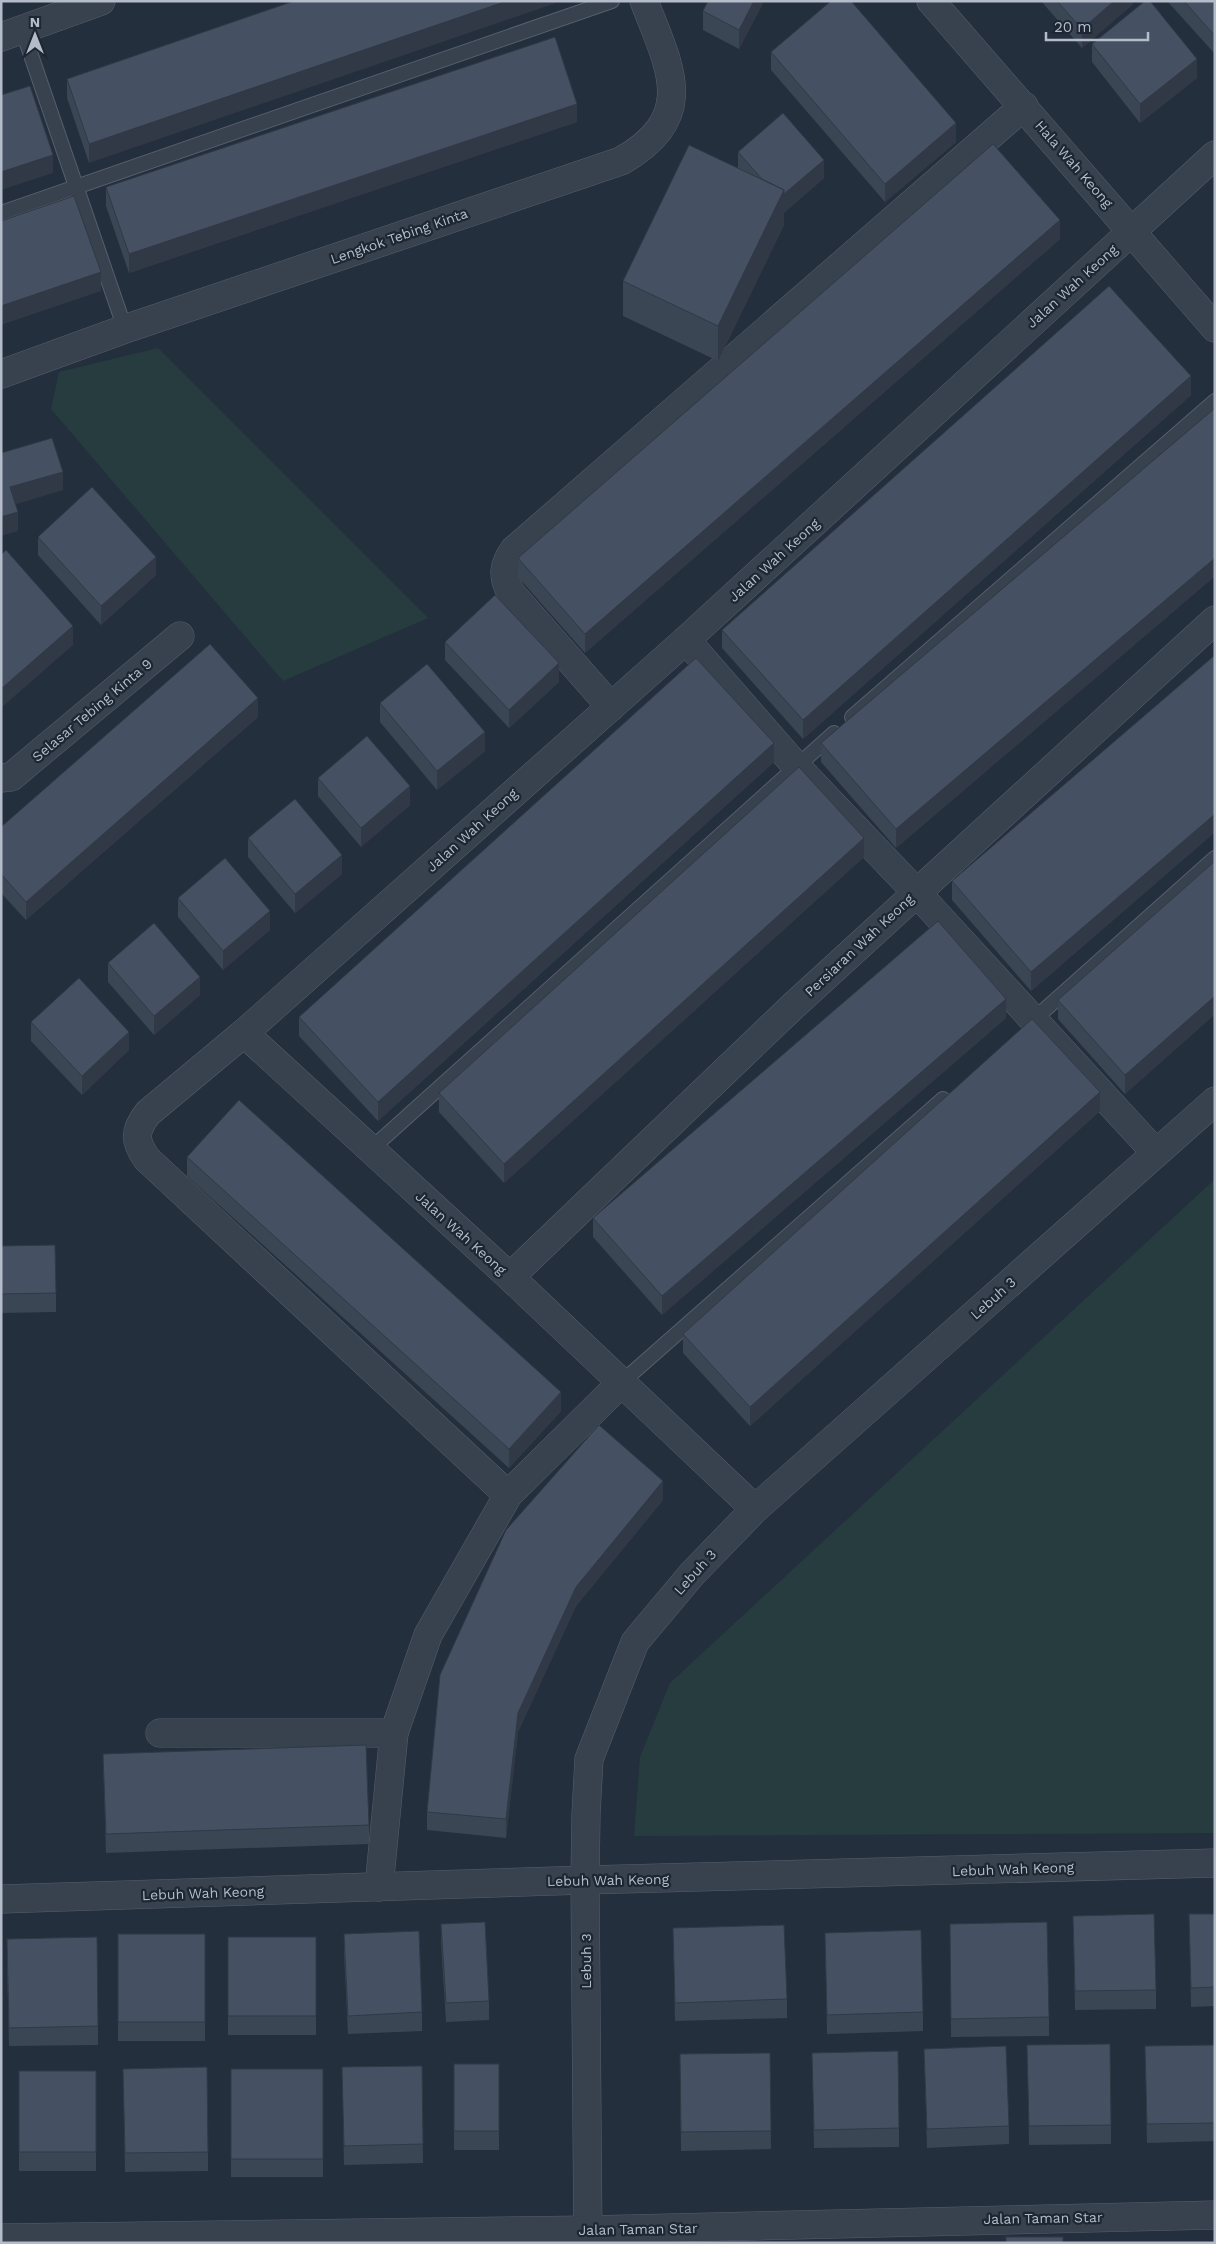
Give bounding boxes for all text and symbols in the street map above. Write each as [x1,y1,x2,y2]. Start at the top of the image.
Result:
north arrow [10,10,60,60]
scale bar [1046,10,1148,42]
text: N [30,14,40,30]
text: 20 m [1054,18,1092,36]
street label: Hala Wah Keong [1032,117,1116,211]
street label: Lengkok Tebing Kinta [328,205,470,267]
street label: Jalan Wah Keong [1023,241,1121,331]
street label: Jalan Wah Keong [725,515,823,605]
street label: Selasar Tebing Kinta 9 [29,655,155,765]
street label: Jalan Wah Keong [423,785,521,875]
street label: Persiaran Wah Keong [801,890,917,1000]
street label: Jalan Wah Keong [412,1188,510,1278]
street label: Lebuh 3 [967,1274,1019,1322]
street label: Lebuh 3 [671,1546,719,1598]
street label: Lebuh Wah Keong [952,1859,1075,1879]
street label: Lebuh Wah Keong [547,1871,670,1889]
street label: Lebuh Wah Keong [142,1883,265,1903]
street label: Lebuh 3 [578,1933,594,1989]
street label: Jalan Taman Star [983,2209,1103,2227]
street label: Jalan Taman Star [578,2220,698,2238]

